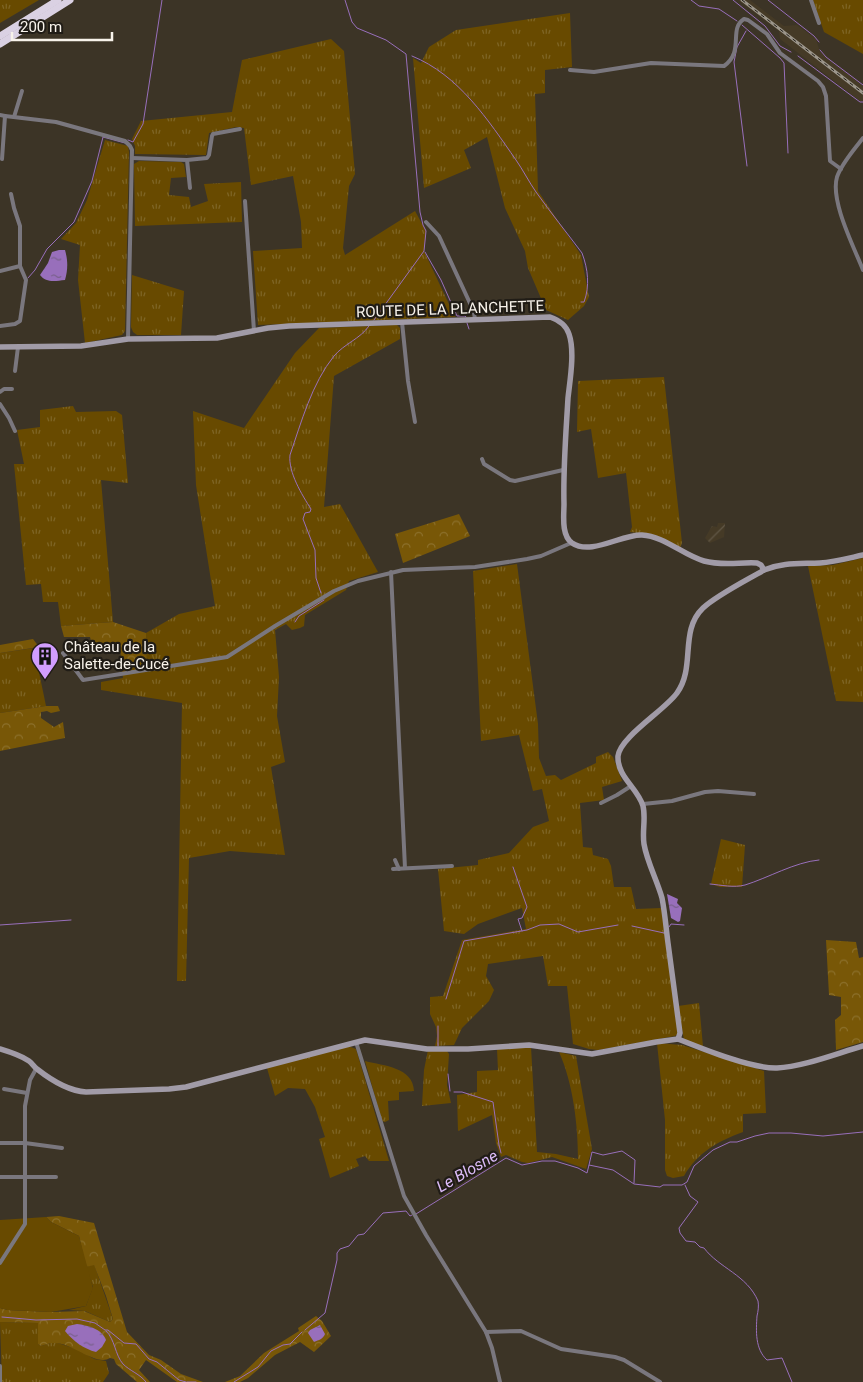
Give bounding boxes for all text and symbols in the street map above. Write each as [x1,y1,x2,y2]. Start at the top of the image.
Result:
scale bar [12,10,112,42]
text: 200 m [20,18,62,36]
street label: ROUTE DE LA PLANCHETTE [356,297,545,321]
place label: Château de la Salette-de-Cucé [64,638,169,673]
building icon: Château de la Salette-de-Cucé [30,641,60,680]
water label: Le Blosne [433,1146,501,1196]

